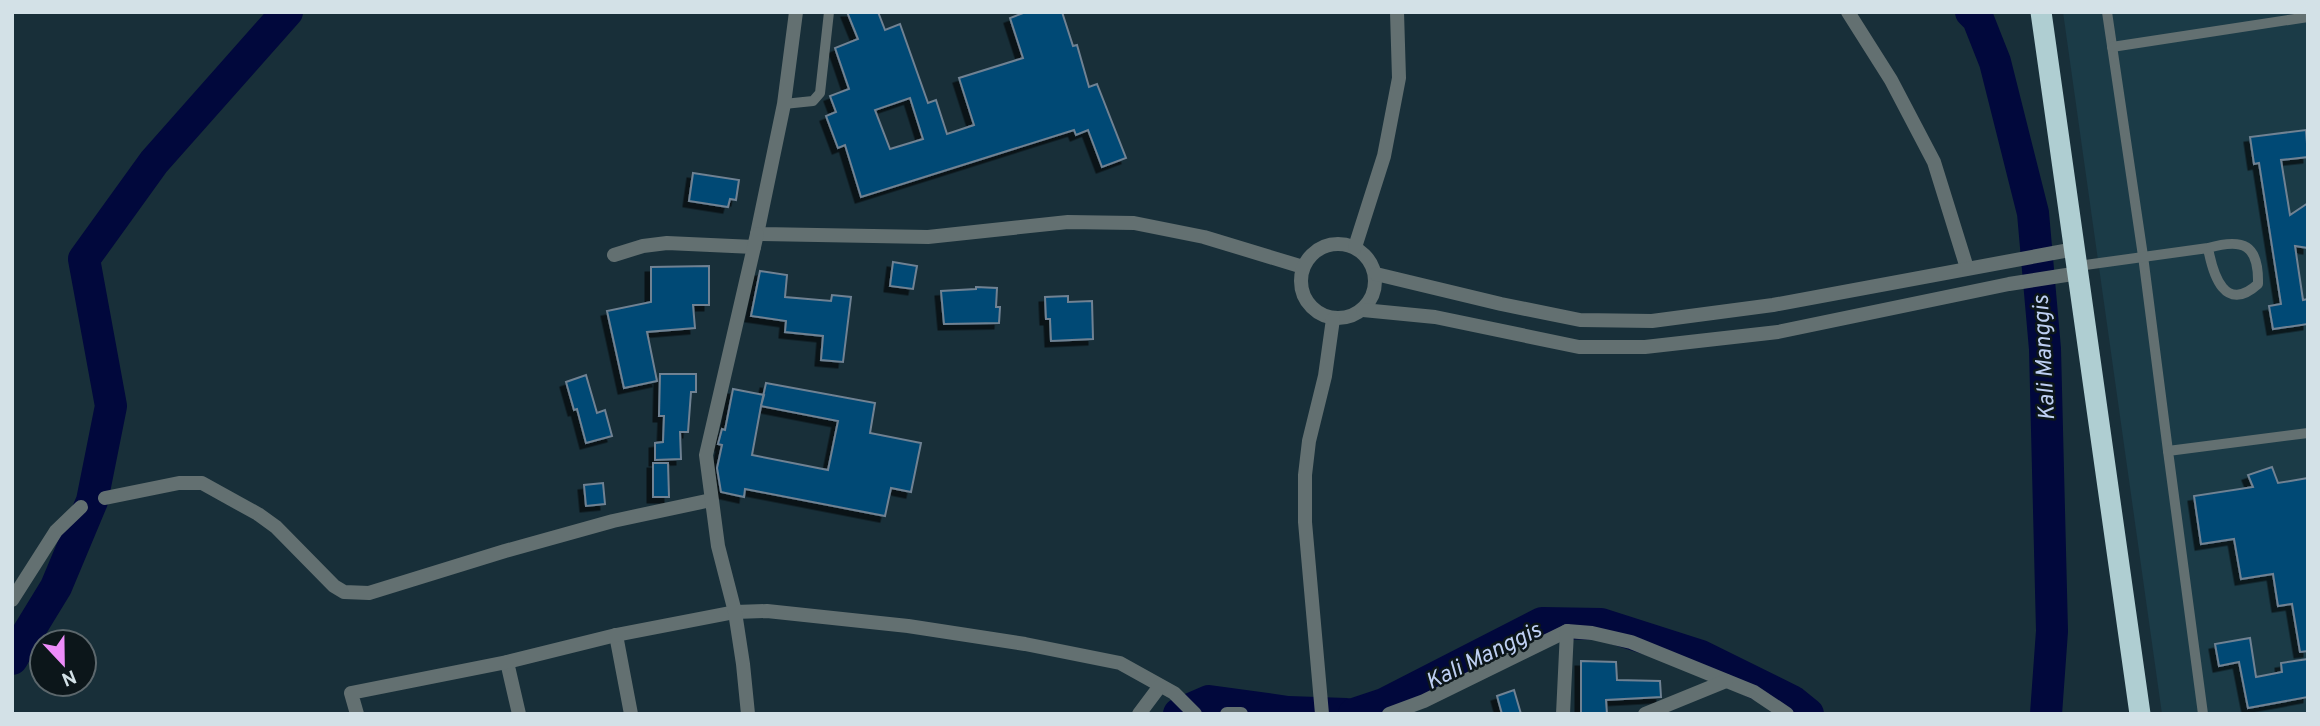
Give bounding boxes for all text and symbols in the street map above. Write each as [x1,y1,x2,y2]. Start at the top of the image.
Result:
water label: Kali Manggis [2028,294,2063,421]
water label: Kali Manggis [1421,616,1547,698]
north arrow [28,628,98,698]
text: N [58,663,79,691]

